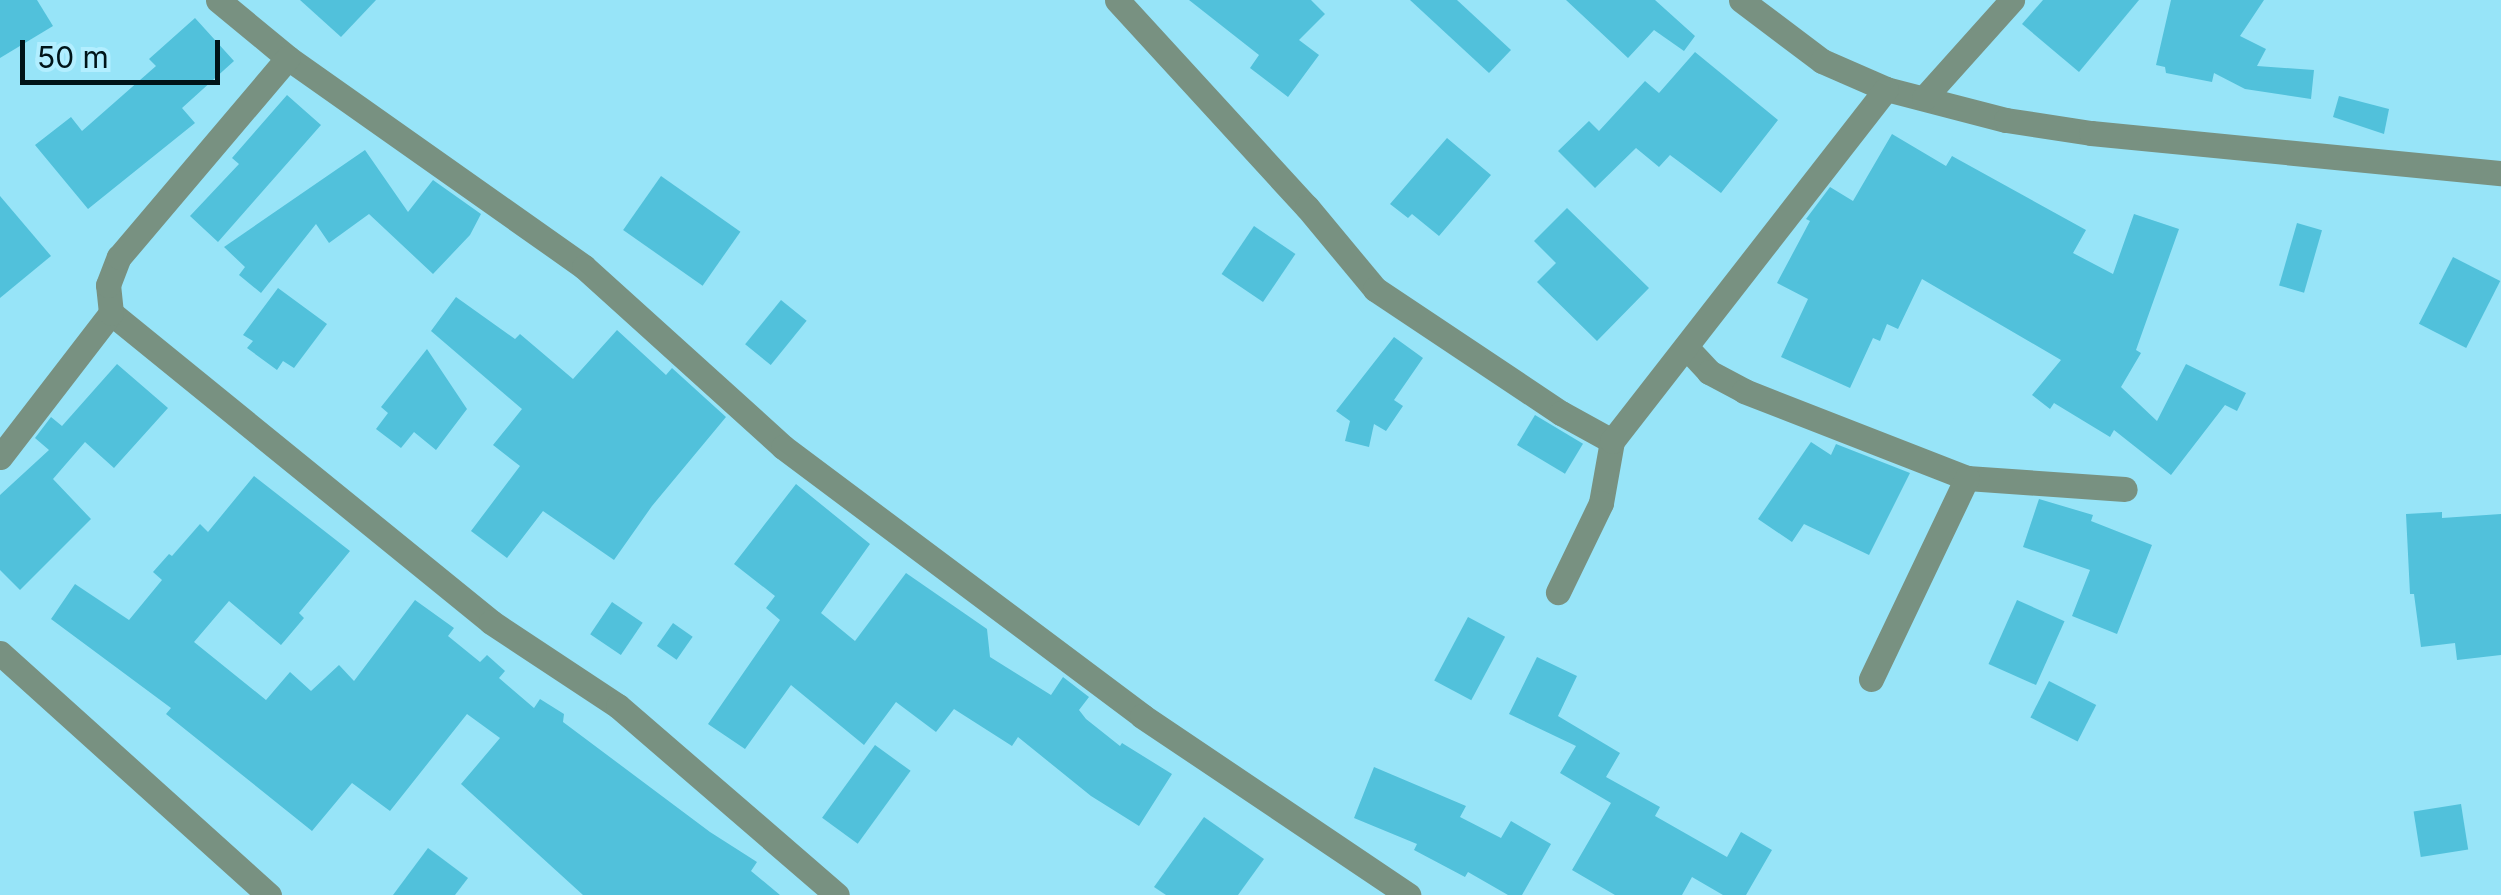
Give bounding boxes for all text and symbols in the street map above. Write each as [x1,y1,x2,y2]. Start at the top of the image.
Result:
scale bar [25,20,225,82]
text: 50 m [37,39,109,75]

